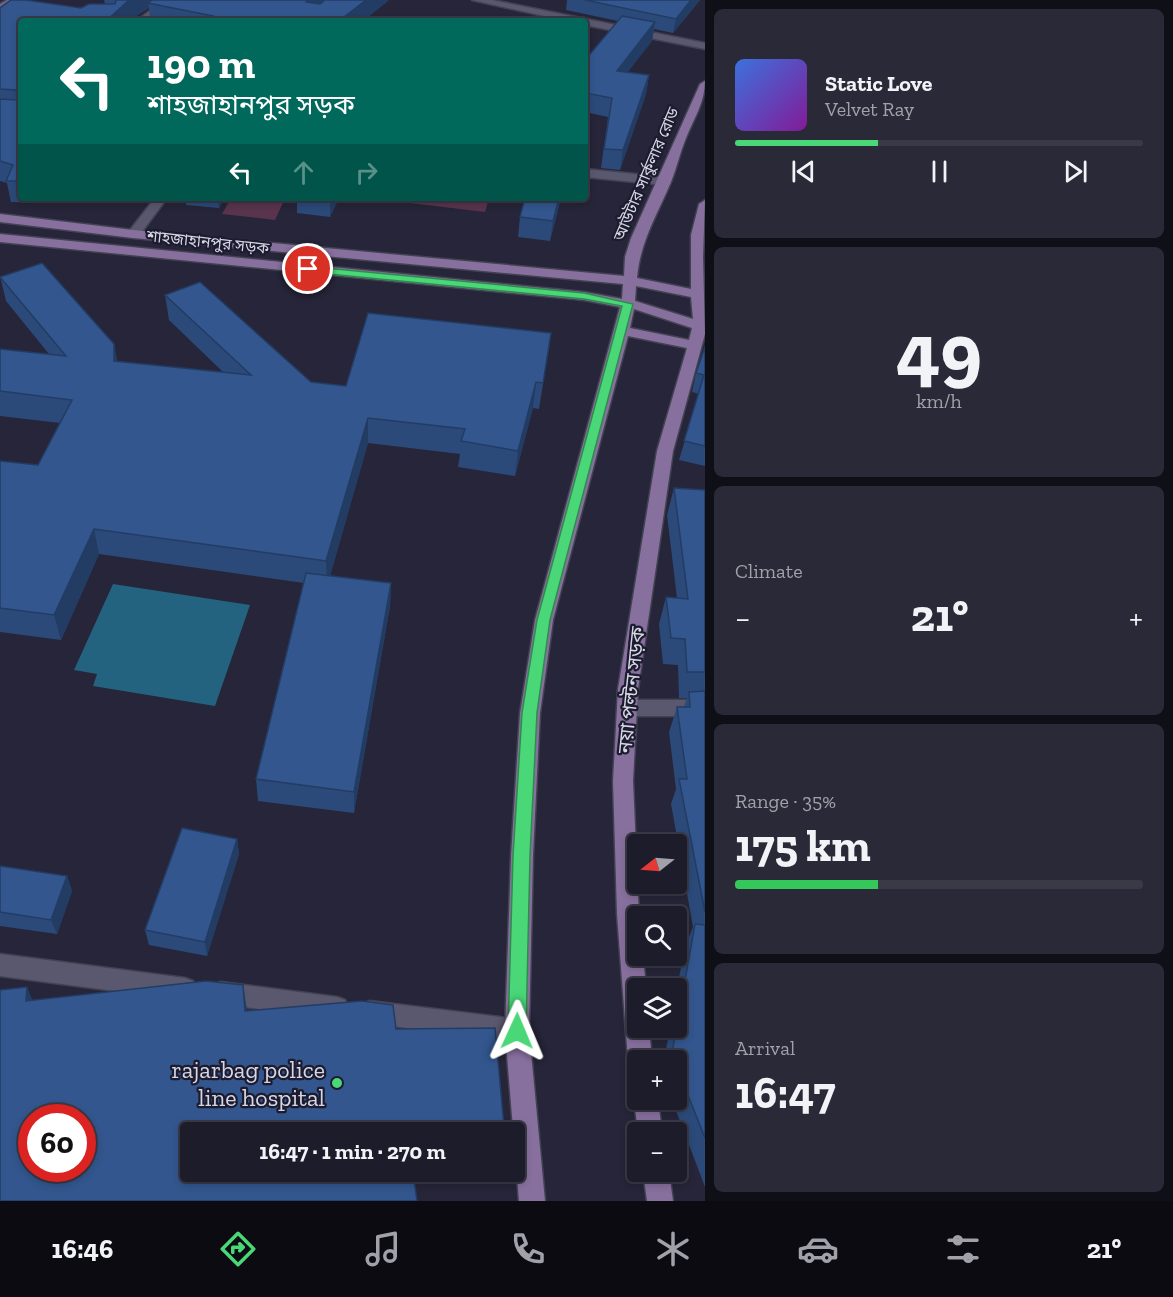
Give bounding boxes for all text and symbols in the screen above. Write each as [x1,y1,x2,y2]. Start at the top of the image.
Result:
text: 190 m [147,38,255,89]
icon: left [48,42,126,120]
text: Static Love [825,70,932,97]
text: শাহজাহানপুর সড়ক [147,89,355,121]
text: Velvet Ray [825,97,914,121]
street label: আউটার সার্কুলার রোড [609,104,683,245]
icon: previous [787,155,820,188]
icon: pause [923,155,956,188]
icon: next [1059,155,1092,188]
icon: left [224,156,257,189]
icon: ahead [287,156,320,189]
icon: right [350,156,383,189]
street label: শাহজাহানপুর সড়ক [145,226,271,258]
pin [282,243,333,294]
icon: arrive [291,252,324,285]
text: 49 [896,303,982,397]
text: km/h [916,389,962,413]
text: Climate [735,559,803,583]
text: 21° [911,589,969,643]
text: − [735,598,750,637]
text: + [1129,598,1143,637]
street label: নয়া পল্টন সড়ক [612,625,650,755]
text: Range · 35% [735,789,836,813]
text: 175 km [735,819,871,873]
north arrow [627,834,687,894]
map controls [627,834,687,1182]
button: search [627,906,687,966]
button: layers [627,978,687,1038]
position arrow [485,999,549,1063]
text: Arrival [735,1036,795,1060]
button: + [627,1050,687,1110]
place label: rajarbag police line hospital [172,1055,325,1112]
text: 16:47 [735,1066,836,1120]
marker: rajarbag police line hospital [330,1076,344,1090]
speed limit sign: 60 [18,1104,96,1182]
button: − [627,1122,687,1182]
text: 16:47 · 1 min · 270 m [259,1138,446,1165]
icon: directions [217,1228,259,1270]
icon: music [362,1228,404,1270]
icon: phone [507,1228,549,1270]
icon: climate [652,1228,694,1270]
icon: car [797,1228,839,1270]
icon: filters [942,1228,984,1270]
text: 16:46 [52,1233,113,1265]
text: 21° [1087,1233,1121,1265]

